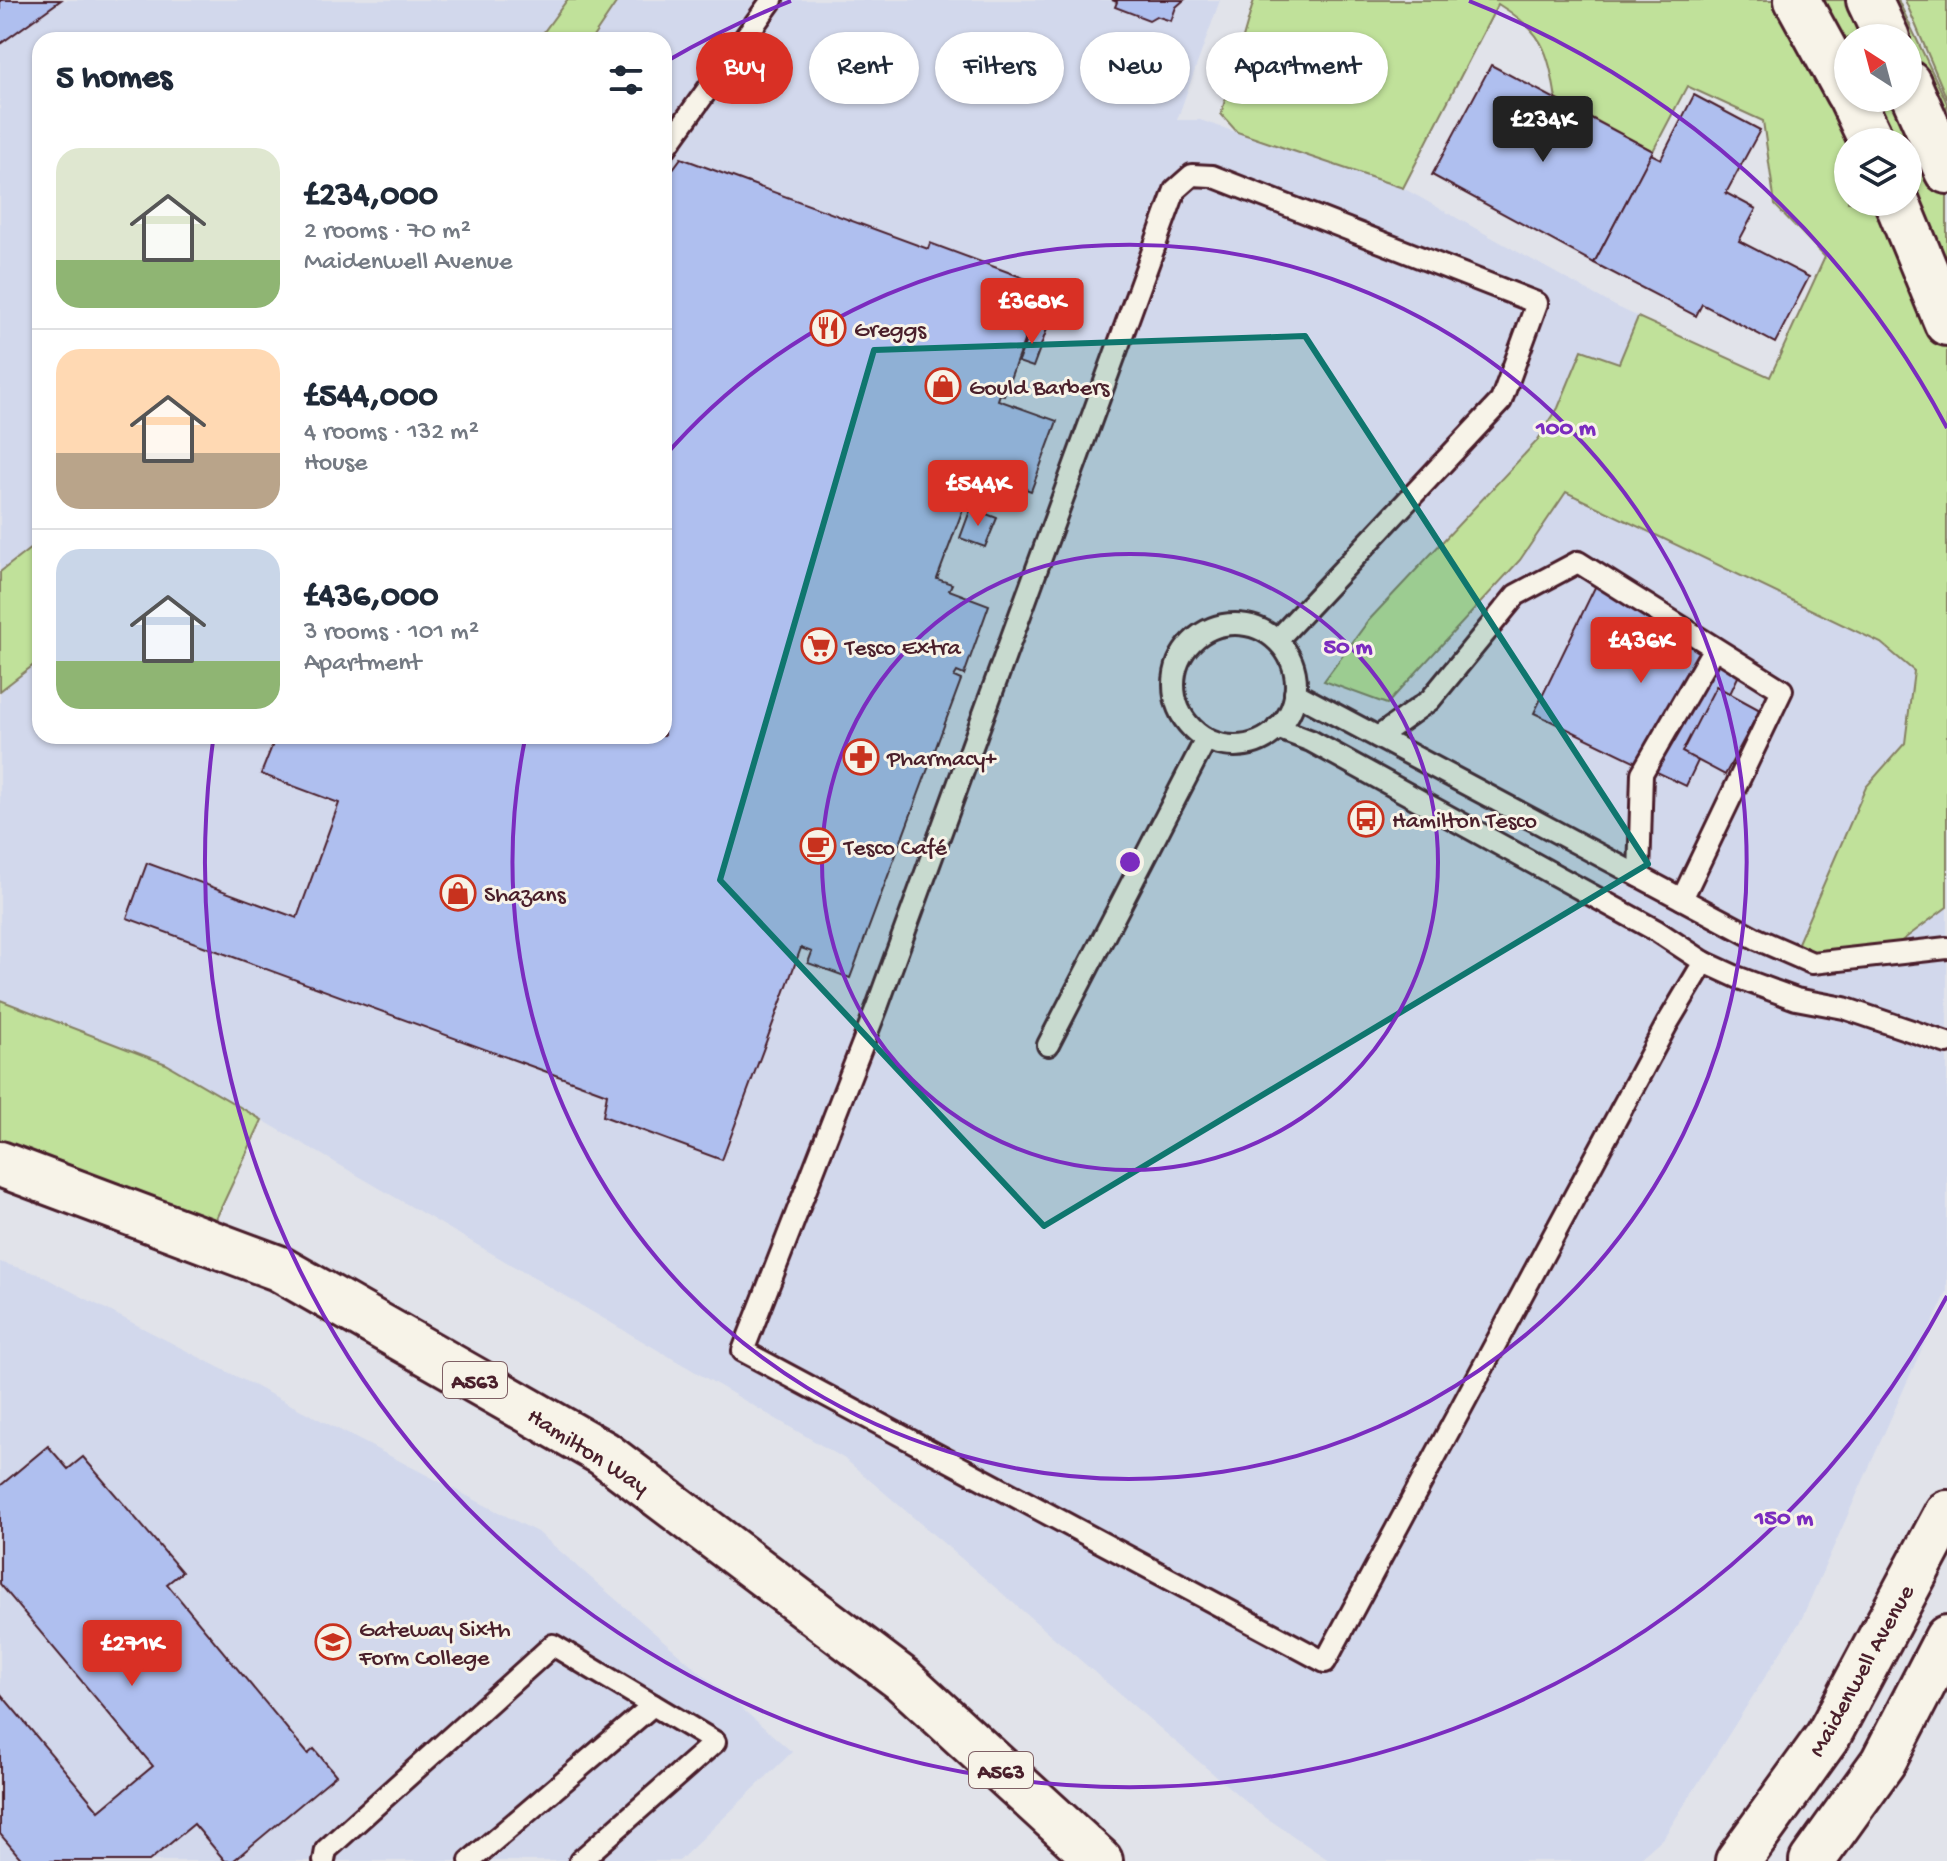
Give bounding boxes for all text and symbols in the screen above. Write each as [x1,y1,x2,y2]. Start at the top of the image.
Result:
north arrow [1834,24,1922,112]
map controls [1834,24,1922,216]
chip: Buy [696,32,793,104]
chip: Rent [809,32,919,104]
chip: Filters [935,32,1064,104]
chip: New [1080,32,1190,104]
chip: Apartment [1206,32,1388,104]
icon: filters [604,58,648,102]
text: 5 homes [56,60,172,100]
pin: £234K [1487,96,1599,164]
text: £234K [1511,106,1575,137]
button: layers [1834,128,1922,216]
text: £234,000 [304,177,438,217]
icon: home [120,180,216,276]
text: 2 rooms · 70 m² [304,217,471,248]
text: Maidenwell Avenue [304,248,512,279]
pin: £368K [976,278,1088,346]
text: £368K [999,288,1065,319]
restaurant icon: Greggs [809,309,847,347]
place label: Greggs [854,317,927,346]
shop icon: Gould Barbers [924,367,962,405]
place label: Gould Barbers [969,375,1111,404]
text: £544,000 [304,378,438,418]
icon: home [120,381,216,477]
text: 100 m [1535,415,1596,444]
text: 4 rooms · 132 m² [304,418,479,449]
text: House [304,449,368,480]
pin: £544K [922,460,1034,528]
text: £544K [946,470,1010,501]
text: £436,000 [304,578,439,618]
icon: home [120,581,216,677]
pin: £436K [1585,617,1697,685]
text: 3 rooms · 101 m² [304,618,479,649]
supermarket icon: Tesco Extra [800,627,838,665]
text: £436K [1609,627,1673,658]
text: 50 m [1324,634,1372,663]
place label: Tesco Extra [843,635,962,664]
text: Apartment [304,649,421,680]
pharmacy icon: Pharmacy+ [842,738,880,776]
place label: Pharmacy+ [886,746,997,775]
bus stop icon: Hamilton Tesco [1347,800,1385,838]
place label: Hamilton Tesco [1392,808,1537,837]
cafe icon: Tesco Café [799,827,837,865]
place label: Tesco Café [842,835,947,864]
centre of rings [1116,848,1144,876]
shop icon: Shazans [439,874,477,912]
place label: Shazans [484,882,567,911]
road number: A563 [443,1362,507,1398]
street label: Hamilton Way [521,1403,654,1503]
text: 150 m [1754,1505,1813,1534]
street label: Maidenwell Avenue [1804,1580,1923,1763]
place label: Gateway Sixth Form College [358,1617,511,1674]
pin: £271K [76,1620,188,1688]
school or university icon: Gateway Sixth Form College [314,1623,352,1661]
text: £271K [101,1630,163,1661]
road number: A563 [969,1752,1033,1788]

